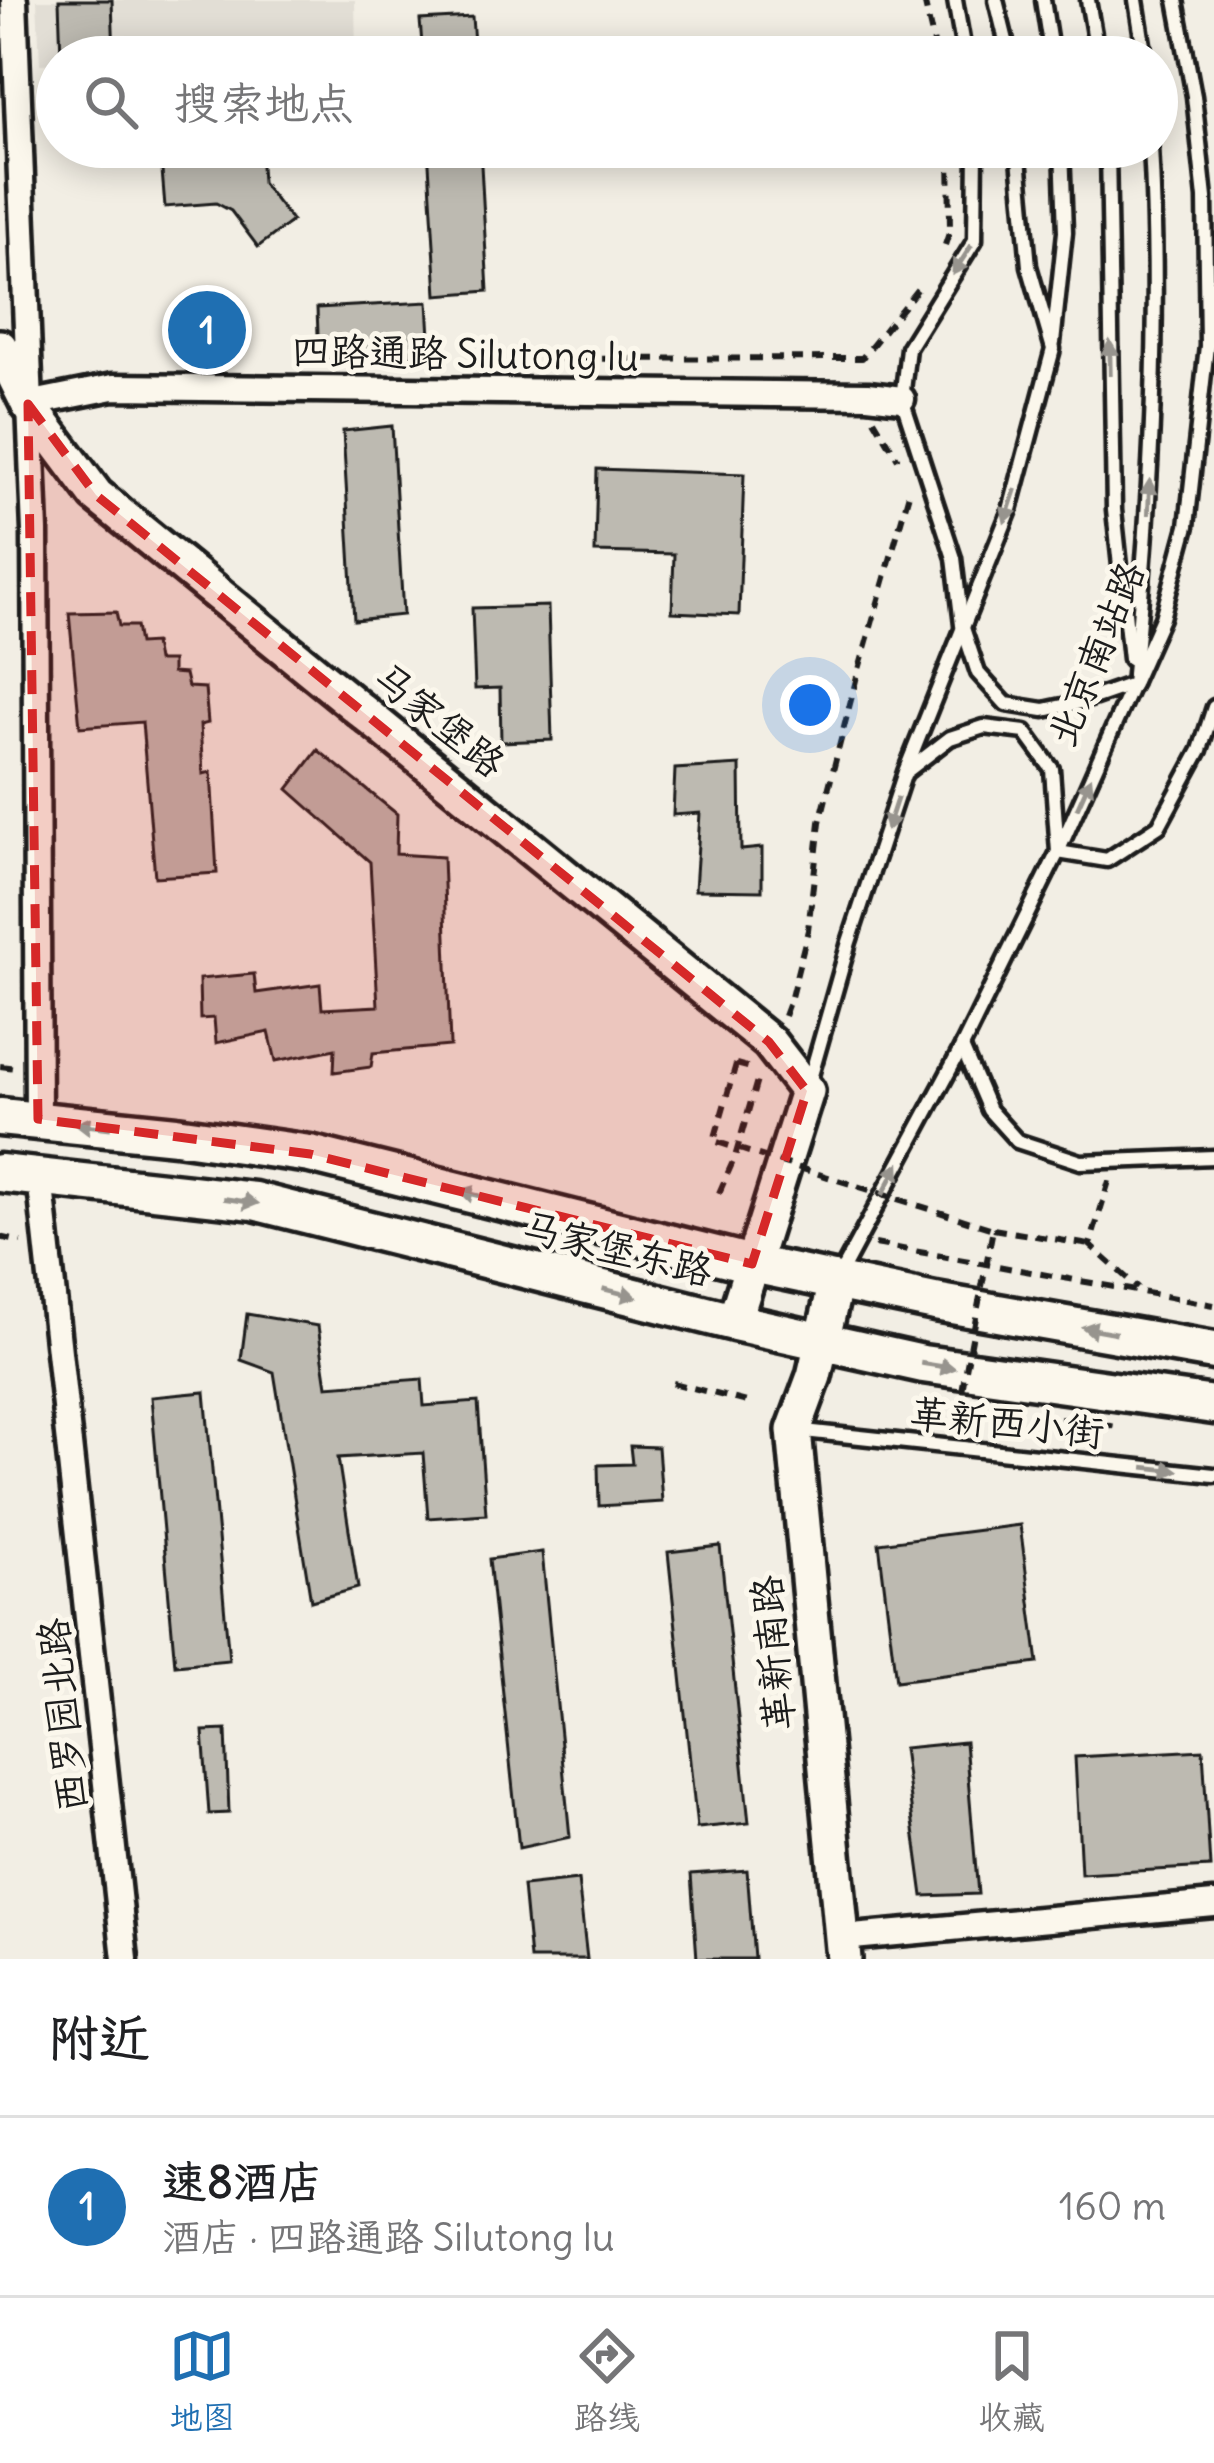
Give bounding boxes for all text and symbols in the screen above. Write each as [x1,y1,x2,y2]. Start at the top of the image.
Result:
search box [36,36,1178,168]
icon: search [78,69,144,135]
text: 搜索地点 [174,75,354,131]
one-way arrow [952,244,974,276]
pin: 1 [168,285,246,375]
street label: 四路通路 Silutong lu [291,326,639,382]
one-way arrow [1100,338,1119,376]
one-way arrow [1140,477,1159,515]
one-way arrow [999,488,1018,525]
street label: 北京南站路 [1037,554,1155,754]
street label: 马家堡路 [363,652,515,788]
your location [780,675,840,735]
one-way arrow [1075,775,1095,810]
one-way arrow [881,796,900,833]
one-way arrow [74,1116,111,1135]
one-way arrow [880,1162,901,1197]
one-way arrow [457,1185,494,1204]
one-way arrow [223,1191,261,1210]
street label: 马家堡东路 [516,1202,718,1296]
one-way arrow [602,1284,639,1303]
one-way arrow [1079,1321,1117,1339]
one-way arrow [920,1357,957,1376]
street label: 革新西小街 [907,1388,1107,1458]
one-way arrow [1143,1460,1180,1479]
street label: 革新南路 [742,1573,804,1733]
street label: 西罗园北路 [28,1615,98,1815]
text: 附近 [48,2006,150,2070]
text: 速8酒店 [162,2154,323,2210]
text: 1 [79,2182,95,2231]
text: 160 m [1059,2182,1166,2231]
text: 酒店 · 四路通路 Silutong lu [162,2213,615,2262]
tab: 地图 [169,2323,235,2438]
tab: 路线 [574,2323,640,2438]
tab: 收藏 [979,2323,1045,2438]

